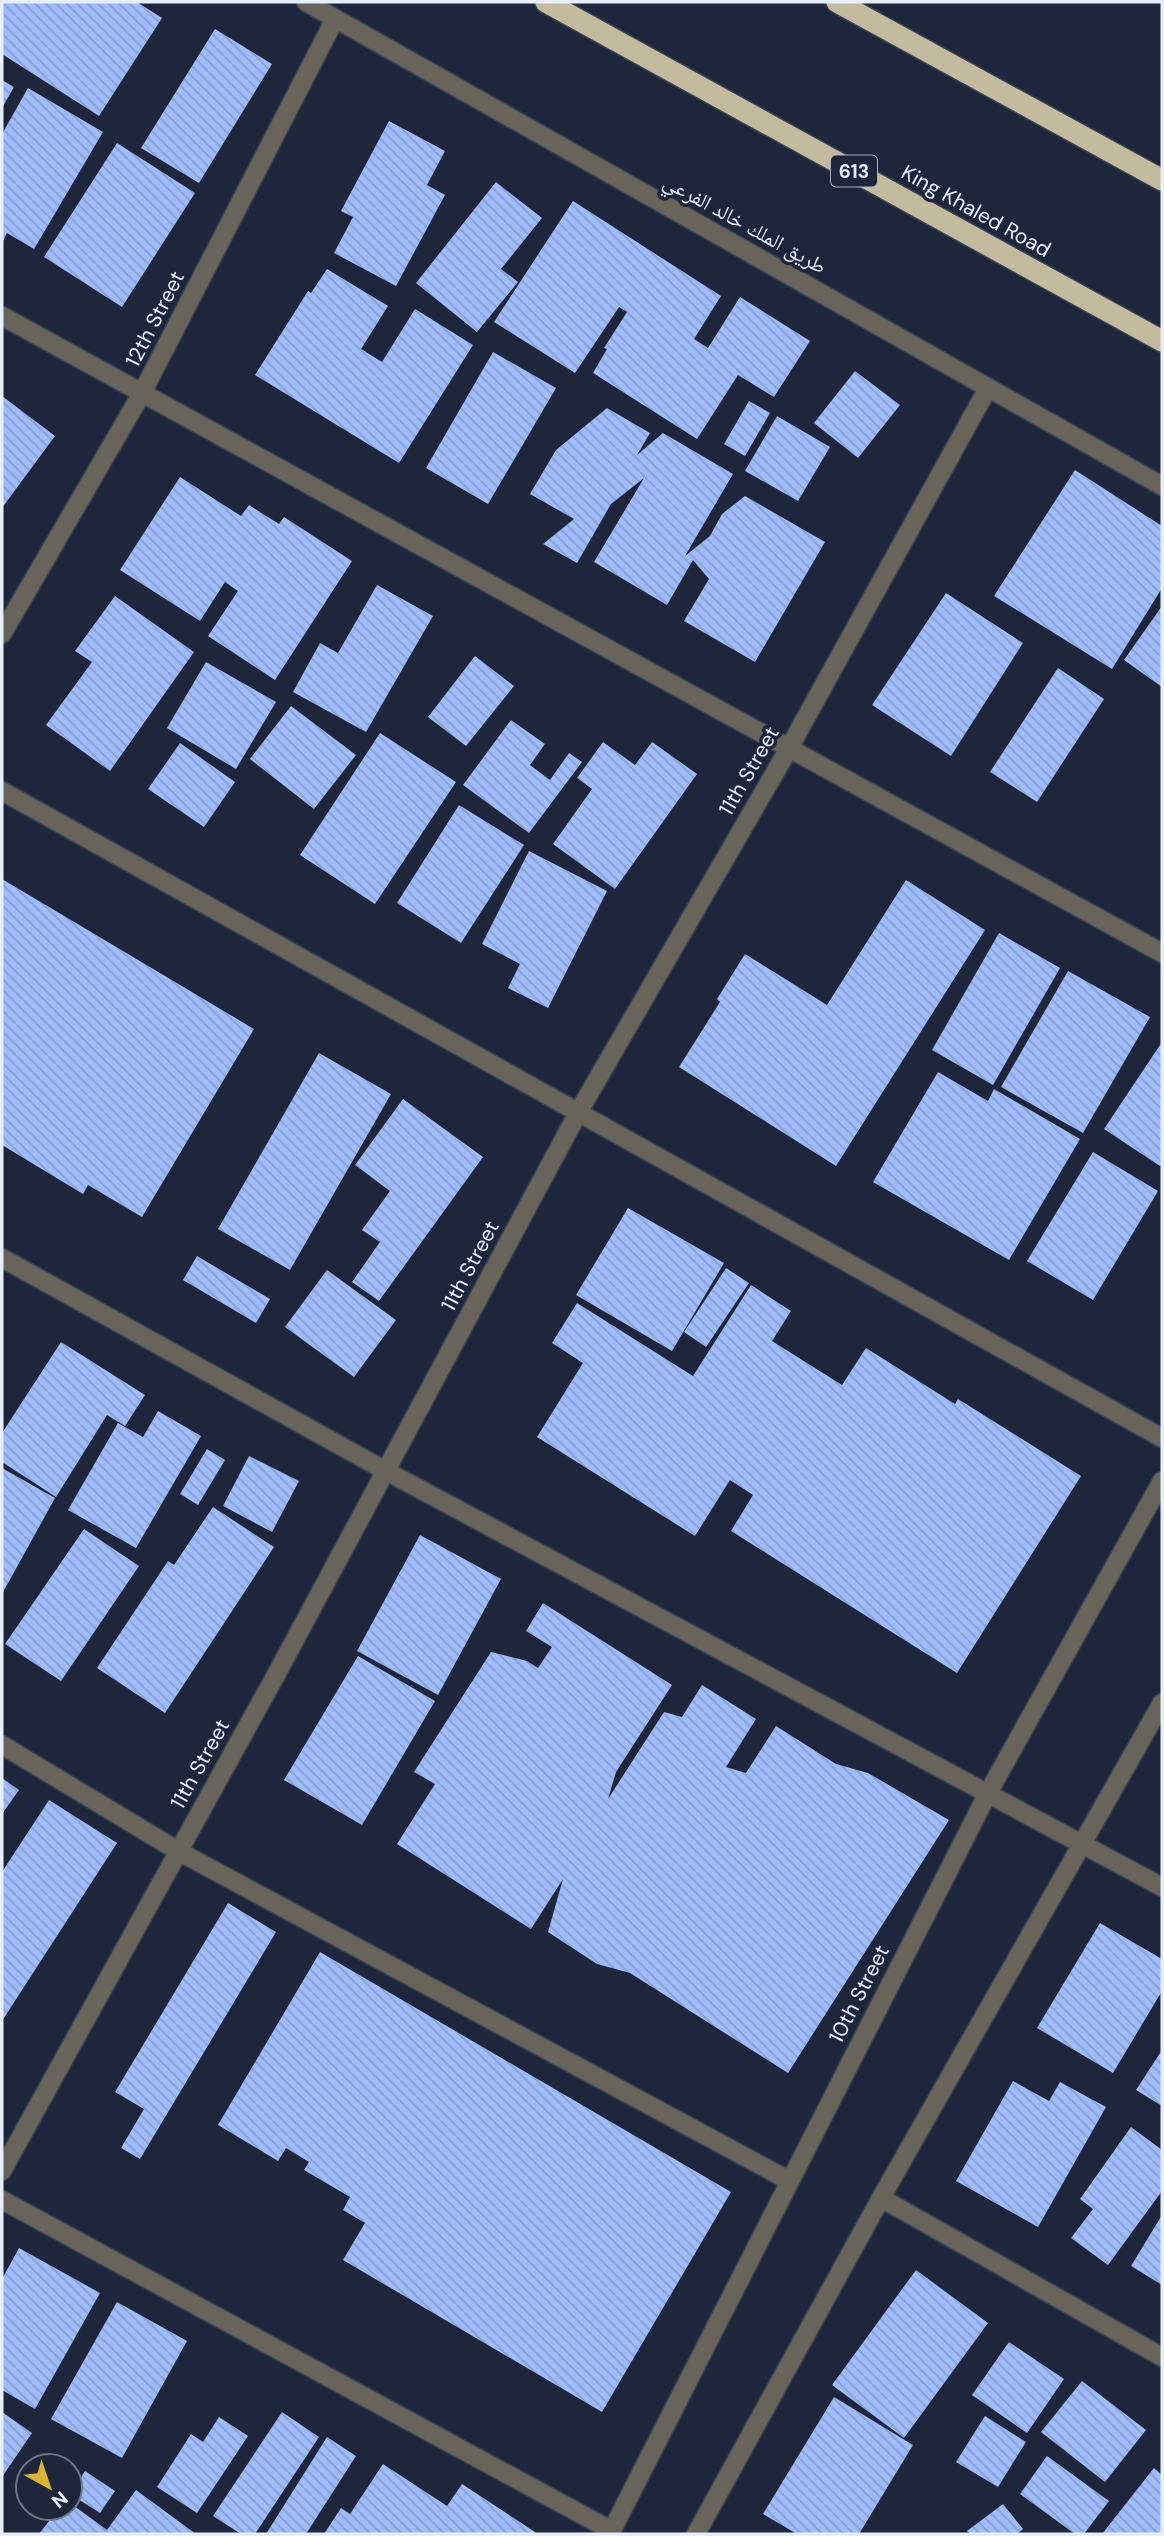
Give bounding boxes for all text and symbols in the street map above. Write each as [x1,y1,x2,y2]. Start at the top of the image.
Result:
road number: 613 [831,155,877,186]
street label: King Khaled Road [896,158,1056,264]
street label: طريق الملك خالد الفرعي [657,167,832,283]
street label: 12th Street [119,266,191,372]
street label: 11th Street [712,721,786,821]
street label: 11th Street [435,1216,505,1316]
street label: 11th Street [164,1714,236,1814]
street label: 10th Street [822,1940,896,2048]
north arrow [14,2452,84,2522]
text: N [46,2486,73,2514]

